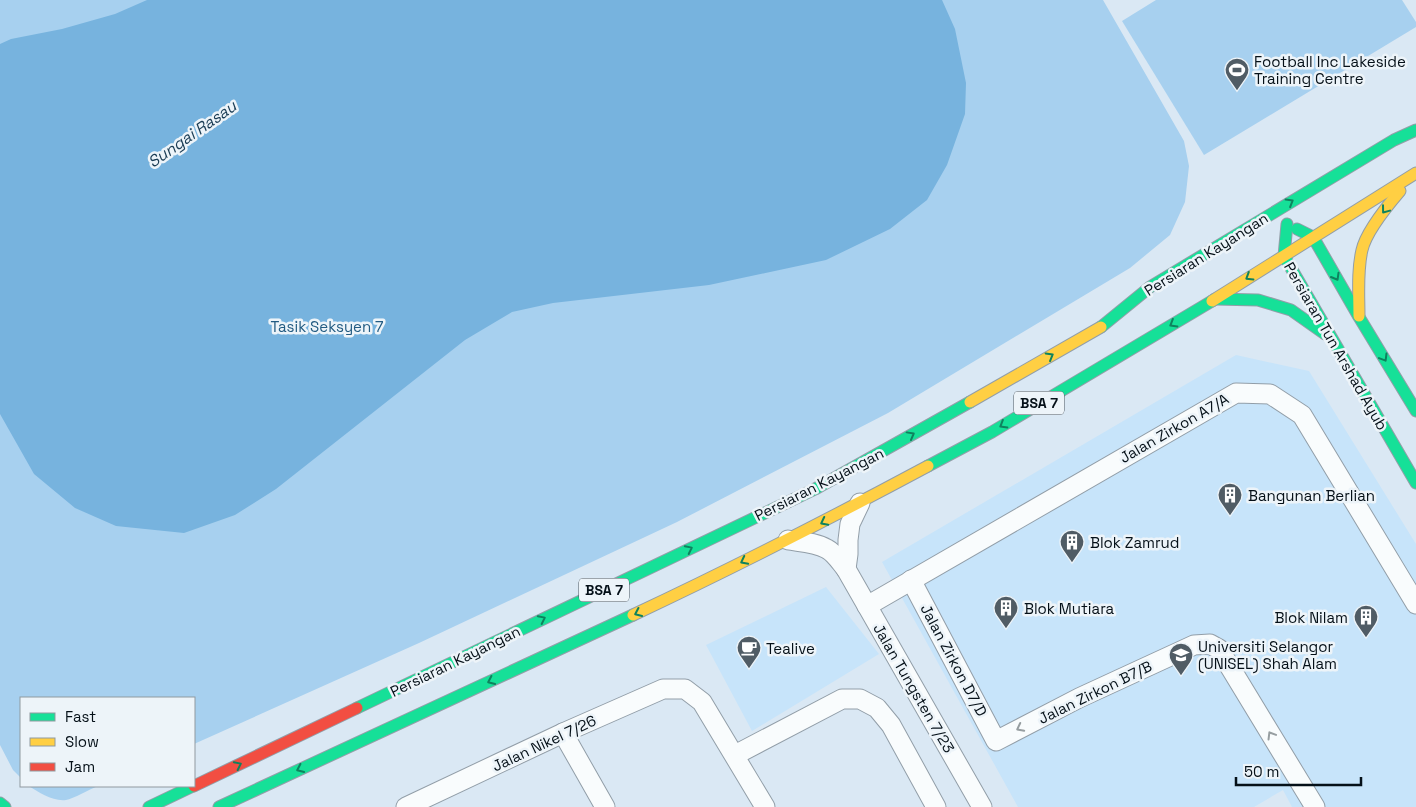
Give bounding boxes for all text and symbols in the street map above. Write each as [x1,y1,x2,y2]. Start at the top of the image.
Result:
place label: Football Inc Lakeside Training Centre [1254,52,1406,88]
sports icon: Football Inc Lakeside Training Centre [1224,57,1250,91]
water label: Sungai Rasau [144,95,241,172]
one-way arrow [1285,199,1294,209]
one-way arrow [1382,204,1390,213]
street label: Persiaran Kayangan [1141,208,1271,300]
street label: Persiaran Tun Arshad Ayub [1280,259,1392,433]
one-way arrow [1246,271,1255,281]
one-way arrow [1330,271,1340,280]
park label: Tasik Seksyen 7 [270,317,384,336]
one-way arrow [1170,317,1179,327]
one-way arrow [1044,353,1053,363]
one-way arrow [1378,353,1388,362]
street label: Jalan Zirkon A7/A [1116,389,1233,467]
road number: BSA 7 [1014,392,1064,414]
one-way arrow [1000,418,1009,428]
one-way arrow [906,431,915,441]
street label: Persiaran Kayangan [751,443,887,525]
building icon: Bangunan Berlian [1217,482,1243,516]
place label: Bangunan Berlian [1248,486,1375,505]
one-way arrow [820,515,829,526]
building icon: Blok Zamrud [1059,529,1085,563]
place label: Blok Zamrud [1090,533,1179,552]
one-way arrow [684,545,693,555]
one-way arrow [740,555,749,566]
road number: BSA 7 [579,578,629,602]
building icon: Blok Mutiara [993,595,1019,629]
place label: Blok Mutiara [1024,599,1115,618]
street label: Jalan Zirkon D7/D [916,601,992,719]
building icon: Blok Nilam [1353,604,1379,638]
one-way arrow [634,607,643,617]
place label: Blok Nilam [1274,608,1348,627]
one-way arrow [537,615,546,625]
street label: Jalan Tungsten 7/23 [869,620,959,756]
street label: Persiaran Kayangan [387,621,523,701]
cafe icon: Tealive [736,635,762,669]
place label: Universiti Selangor (UNISEL) Shah Alam [1198,637,1337,674]
place label: Tealive [766,639,815,658]
school or university icon: Universiti Selangor (UNISEL) Shah Alam [1168,642,1194,676]
street label: Jalan Zirkon B7/B [1035,656,1155,728]
one-way arrow [487,675,496,686]
legend [20,697,195,787]
text: Fast [65,707,96,726]
street label: Jalan Nikel 7/26 [489,711,599,775]
one-way arrow [1016,722,1025,732]
text: Slow [65,732,99,751]
one-way arrow [1268,732,1278,741]
scale bar [1236,754,1361,786]
text: Jam [65,757,95,776]
one-way arrow [233,760,242,771]
text: 50 m [1244,762,1279,781]
one-way arrow [296,763,305,774]

